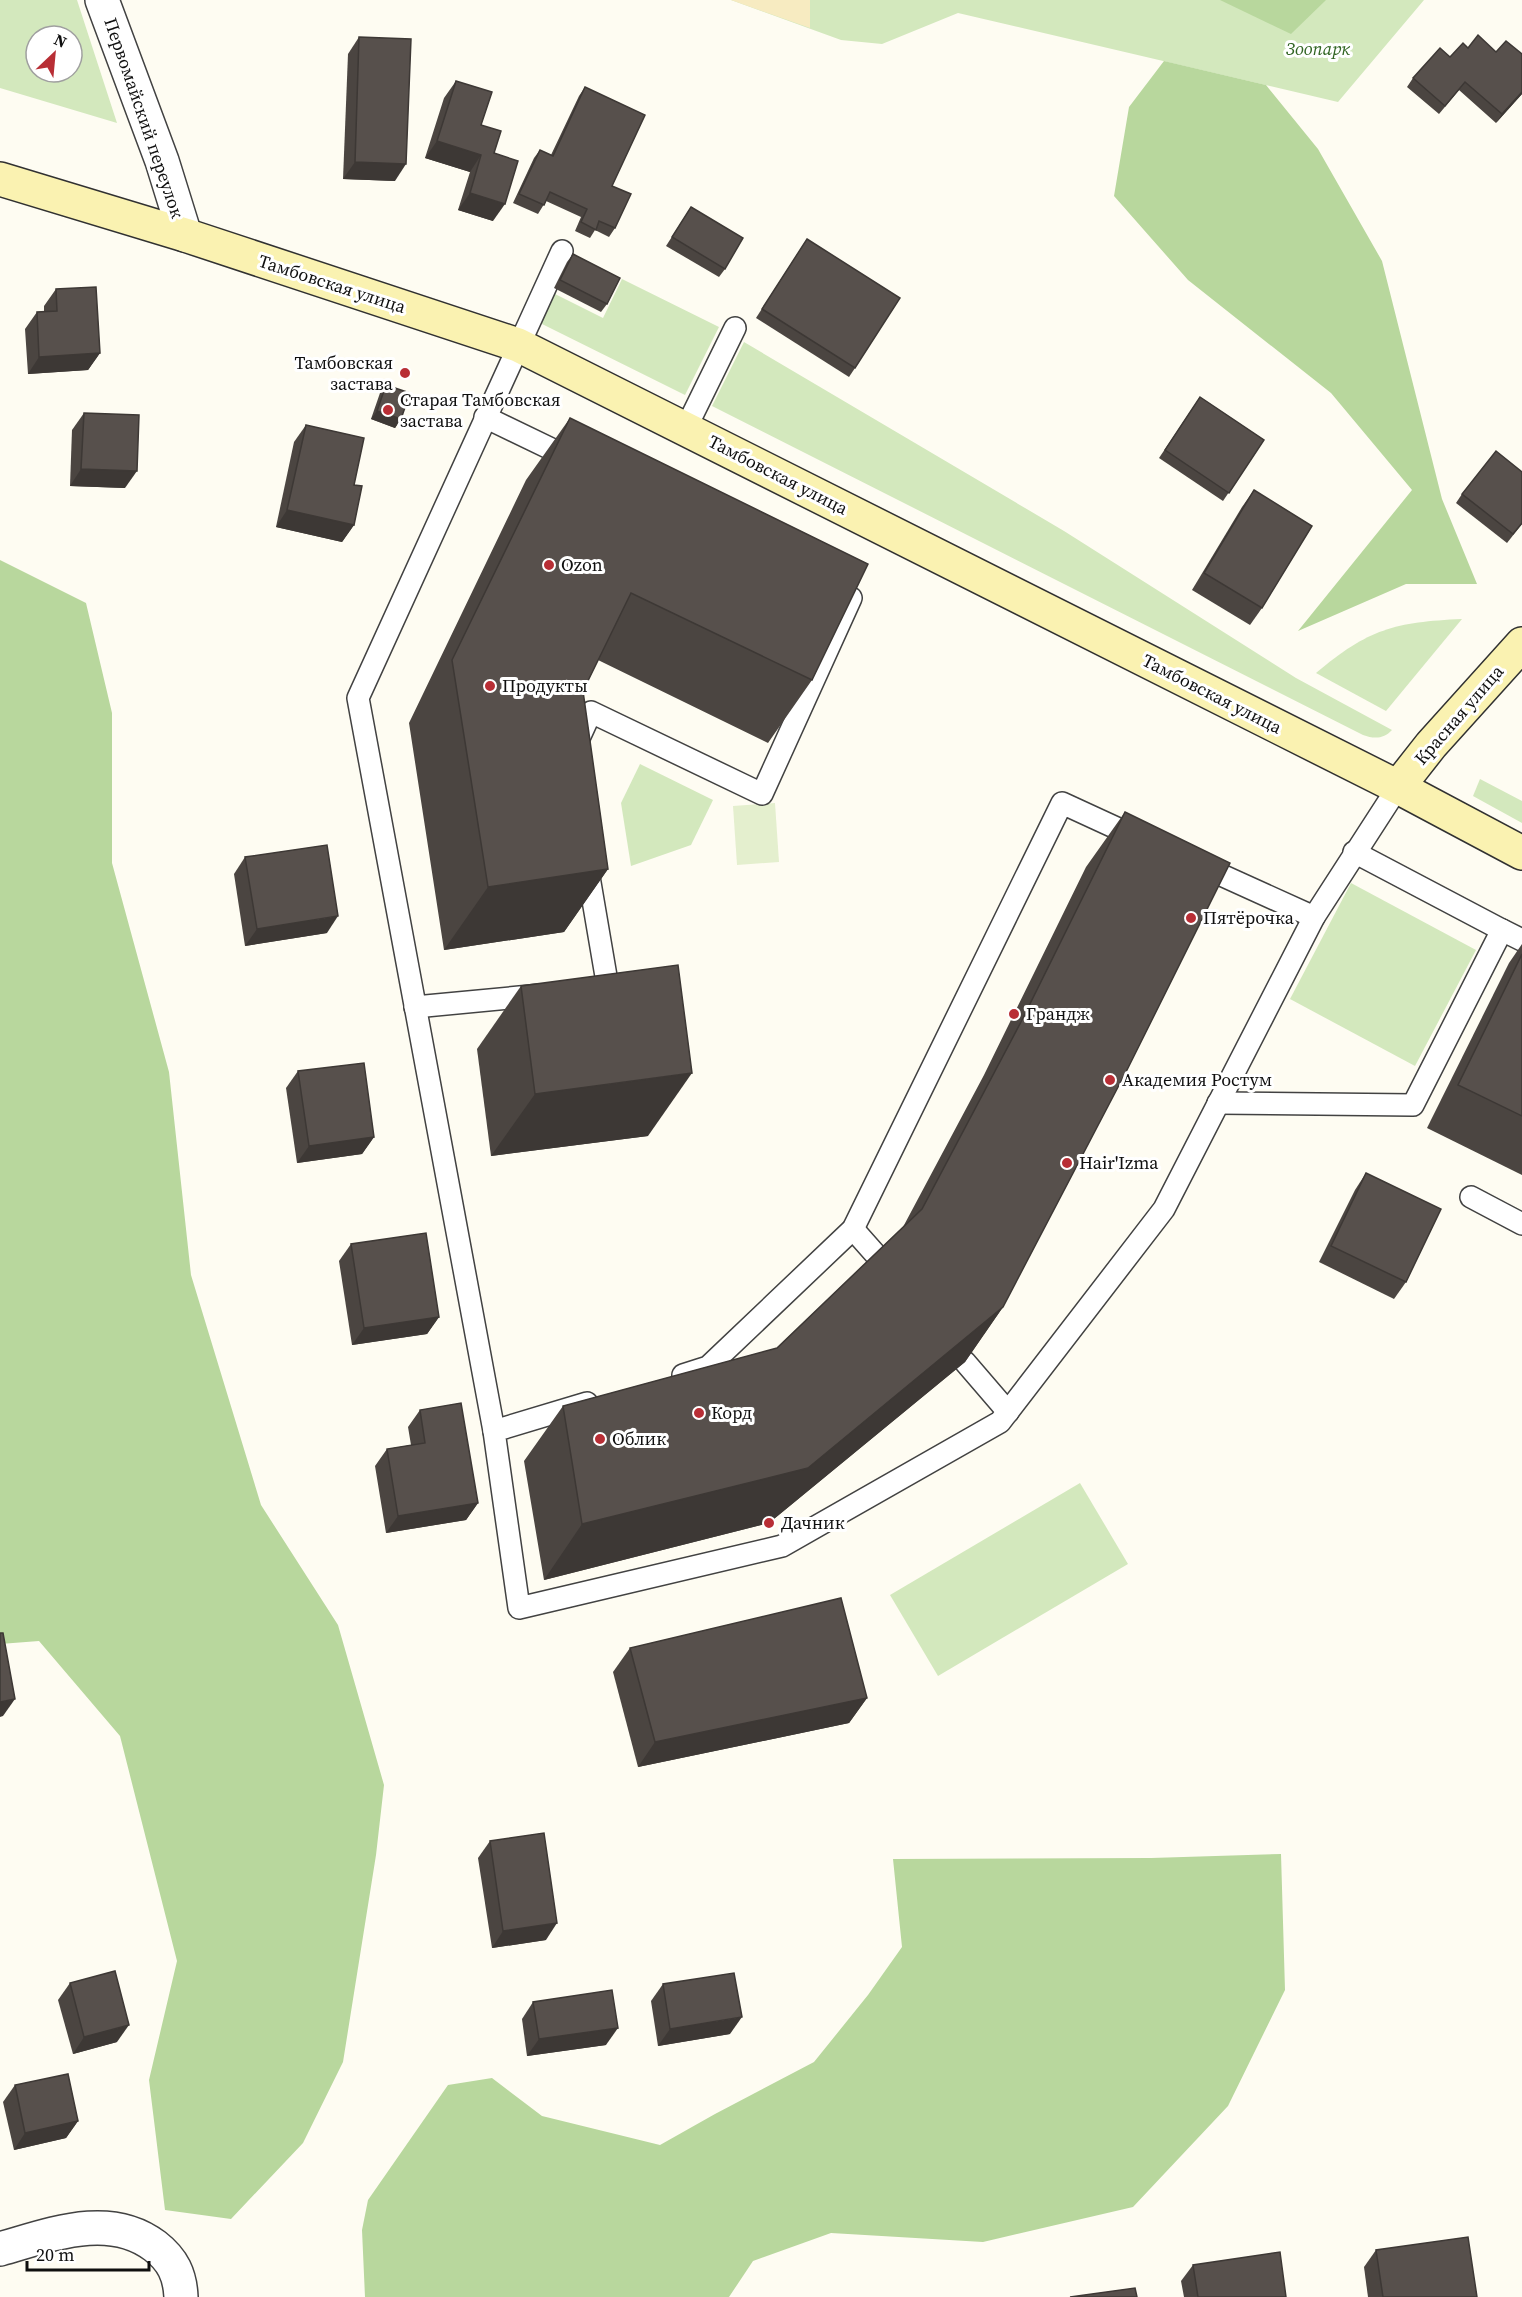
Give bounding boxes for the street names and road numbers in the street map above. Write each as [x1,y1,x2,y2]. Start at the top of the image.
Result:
street label: Первомайский переулок [98,14,191,221]
street label: Тамбовская улица [255,248,410,319]
street label: Тамбовская улица [704,429,853,521]
street label: Тамбовская улица [1138,648,1287,740]
street label: Красная улица [1408,659,1509,770]

